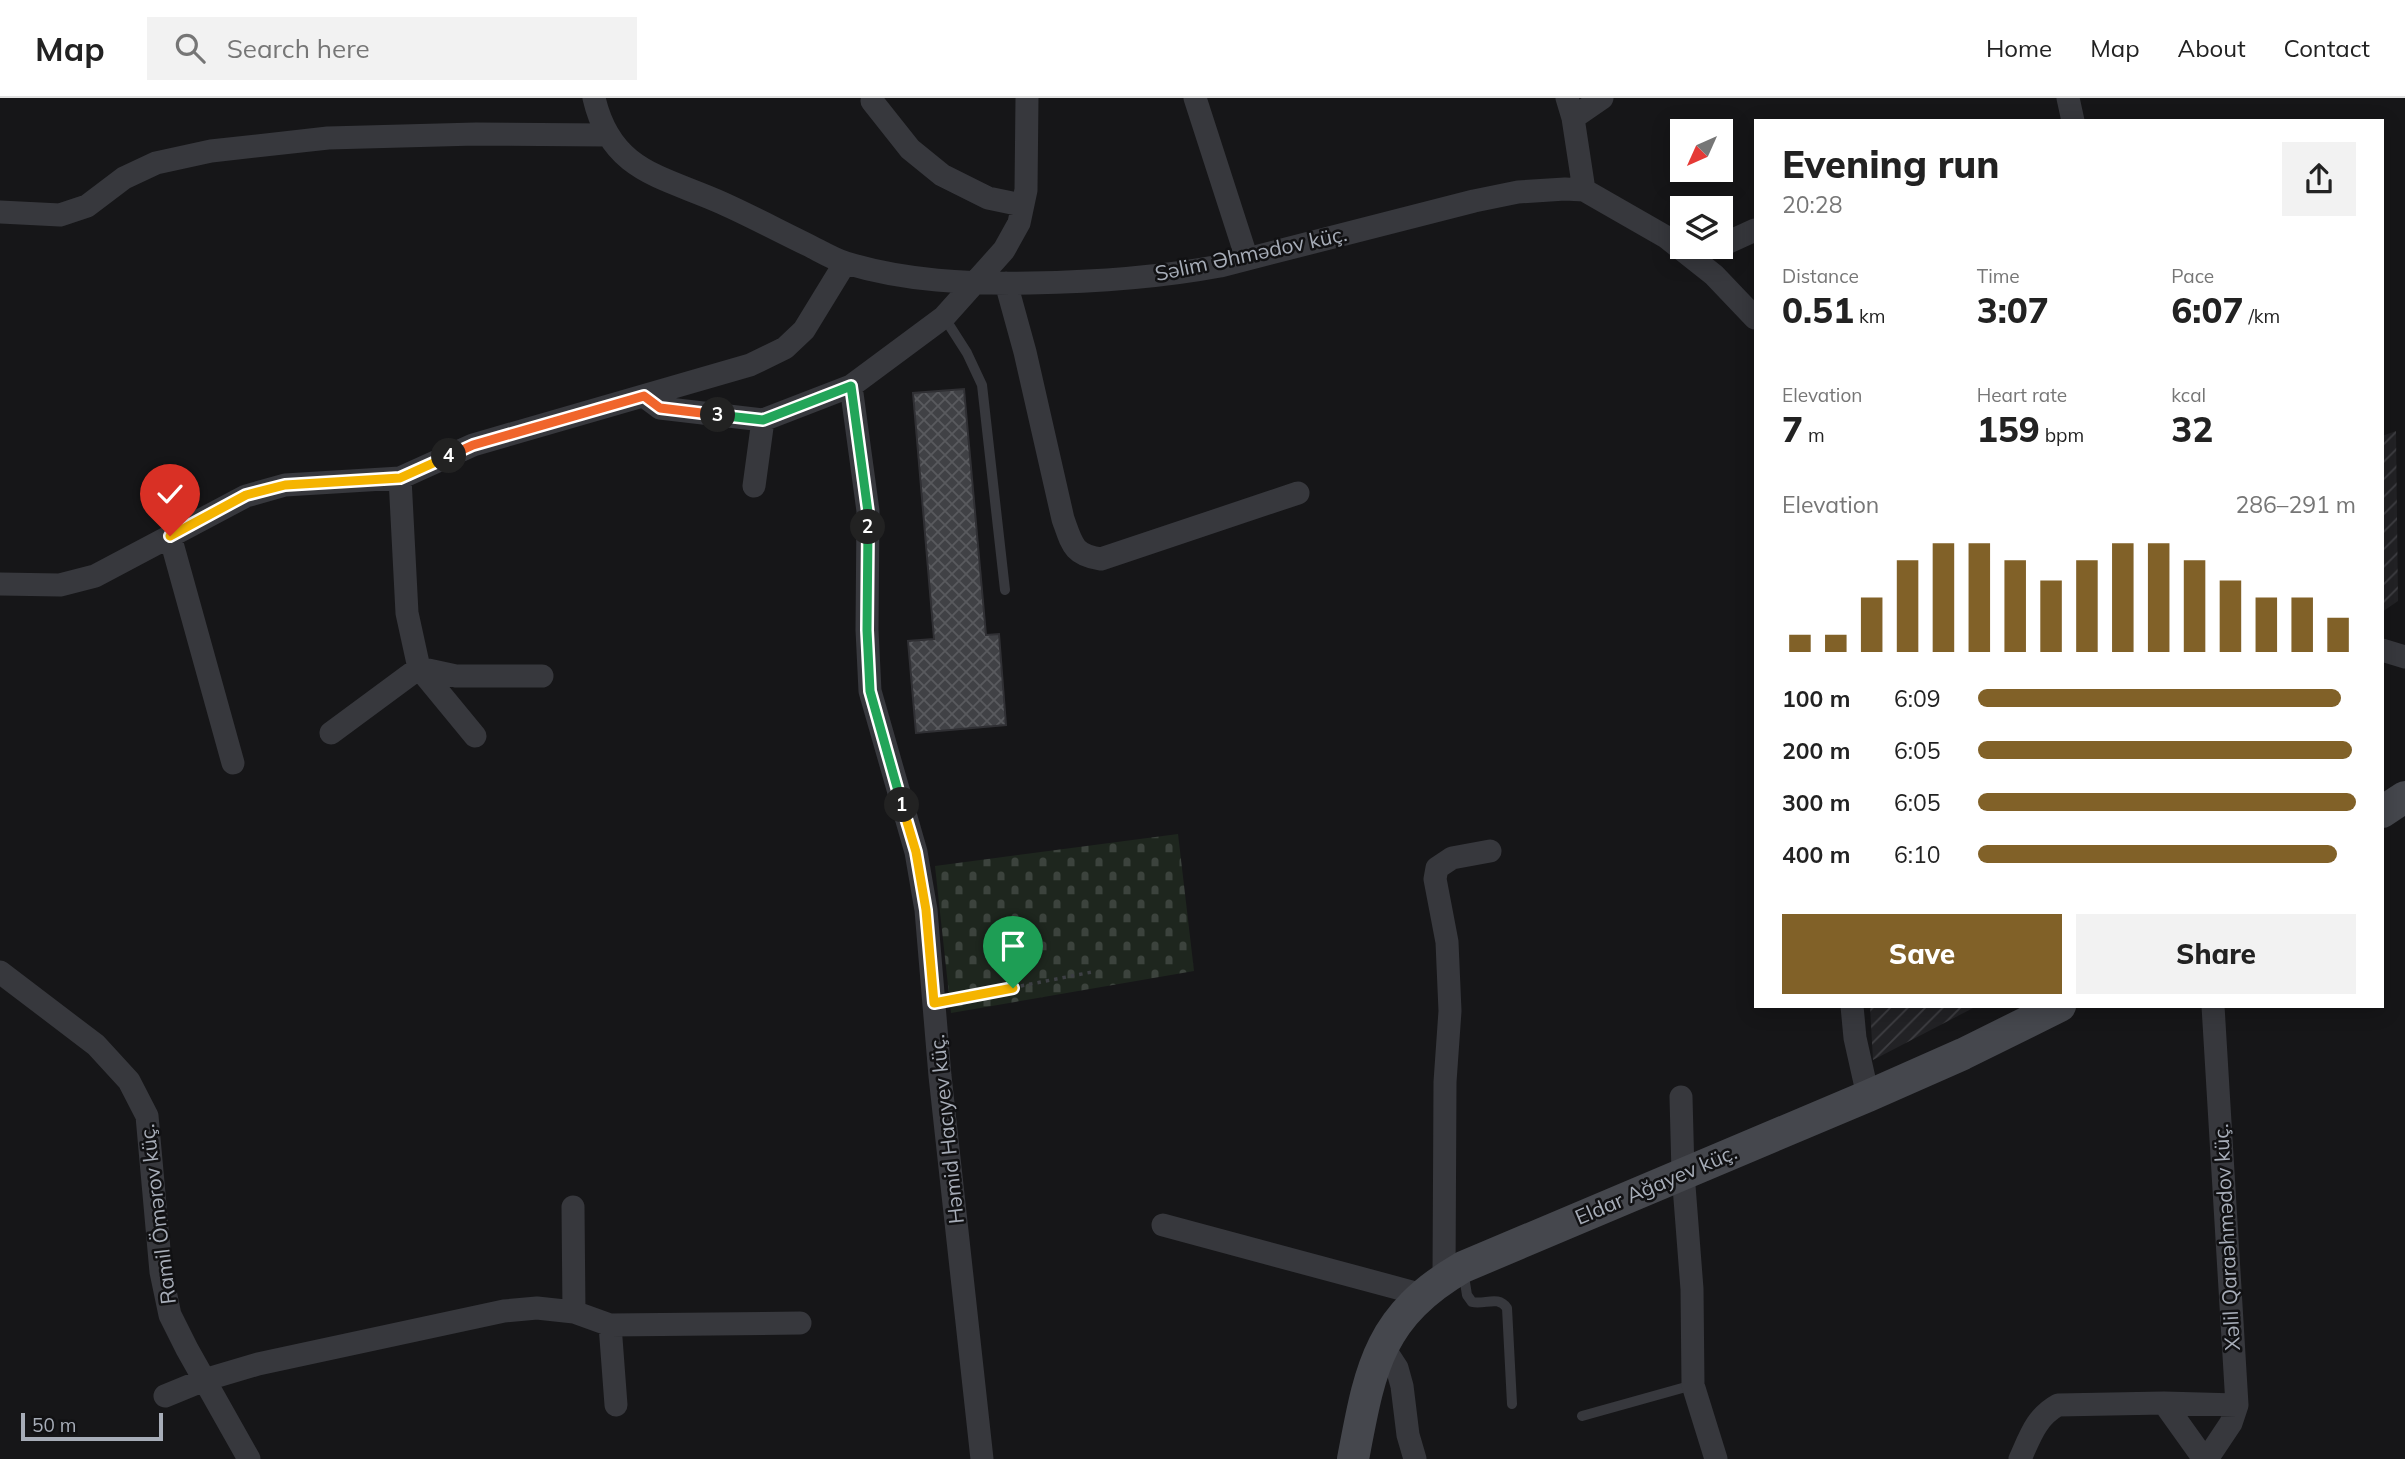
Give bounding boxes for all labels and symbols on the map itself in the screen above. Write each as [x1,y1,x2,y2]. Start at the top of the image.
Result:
north arrow [1670,119,1732,182]
street label: Səlim Əhmədov küç. [1152,220,1349,286]
pin: 3 [700,398,736,432]
pin: 4 [432,438,466,474]
pin [140,464,200,536]
pin: 2 [850,510,886,544]
pin: 1 [884,788,920,822]
pin [983,916,1043,988]
street label: Həmid Hacıyev küç. [923,1033,969,1225]
street label: Ramil Ömərov küç. [133,1123,181,1306]
street label: Xəlil Qaraəhmədov küç. [2207,1123,2245,1351]
street label: Eldar Ağayev küç. [1571,1138,1740,1230]
scale bar [21,1410,163,1442]

